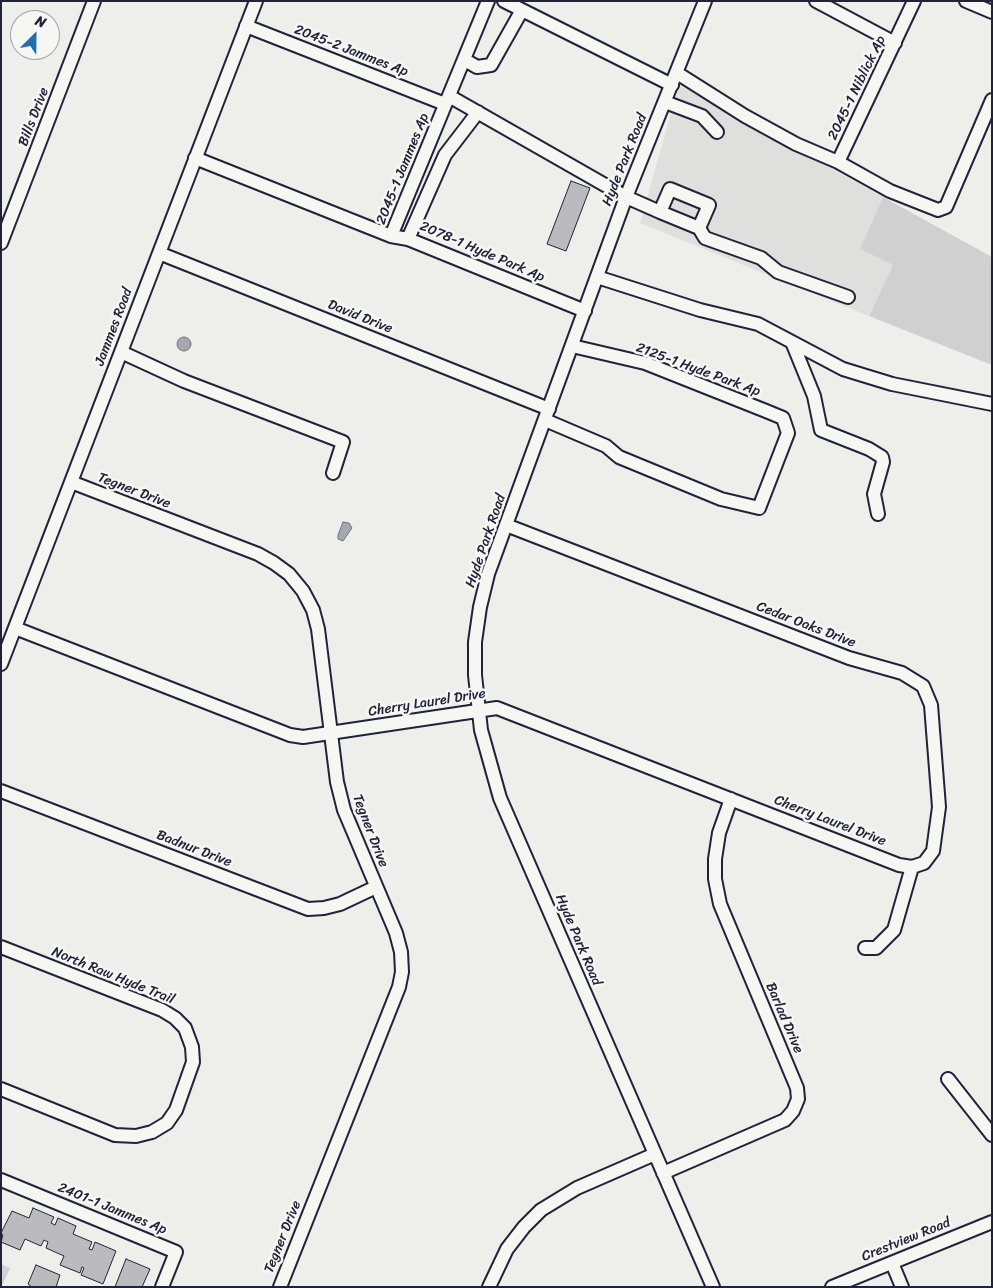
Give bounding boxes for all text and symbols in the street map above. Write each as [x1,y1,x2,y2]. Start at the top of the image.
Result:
text: N [31,8,50,35]
north arrow [10,10,60,60]
street label: 2045-2 Jammes Ap [292,22,410,80]
street label: 2045-1 Niblick Ap [824,33,890,143]
street label: Bills Drive [15,85,53,149]
street label: 2045-1 Jammes Ap [373,111,433,227]
street label: Hyde Park Road [599,112,651,208]
street label: 2078-1 Hyde Park Ap [417,218,547,286]
street label: Jammes Road [92,286,136,368]
street label: David Drive [325,296,395,338]
street label: 2125-1 Hyde Park Ap [633,340,763,400]
street label: Tegner Drive [95,469,173,513]
street label: Hyde Park Road [462,492,510,590]
street label: Cedar Oaks Drive [754,598,858,652]
street label: Cherry Laurel Drive [367,685,487,721]
street label: Tegner Drive [348,792,392,870]
street label: Cherry Laurel Drive [772,792,888,850]
street label: Badnur Drive [154,827,234,871]
street label: Hyde Park Road [551,892,605,988]
street label: North Raw Hyde Trail [49,944,177,1008]
street label: Barlad Drive [762,980,806,1056]
street label: 2401-1 Jammes Ap [55,1179,169,1239]
street label: Tegner Drive [261,1198,305,1276]
street label: Crestview Road [859,1215,953,1265]

